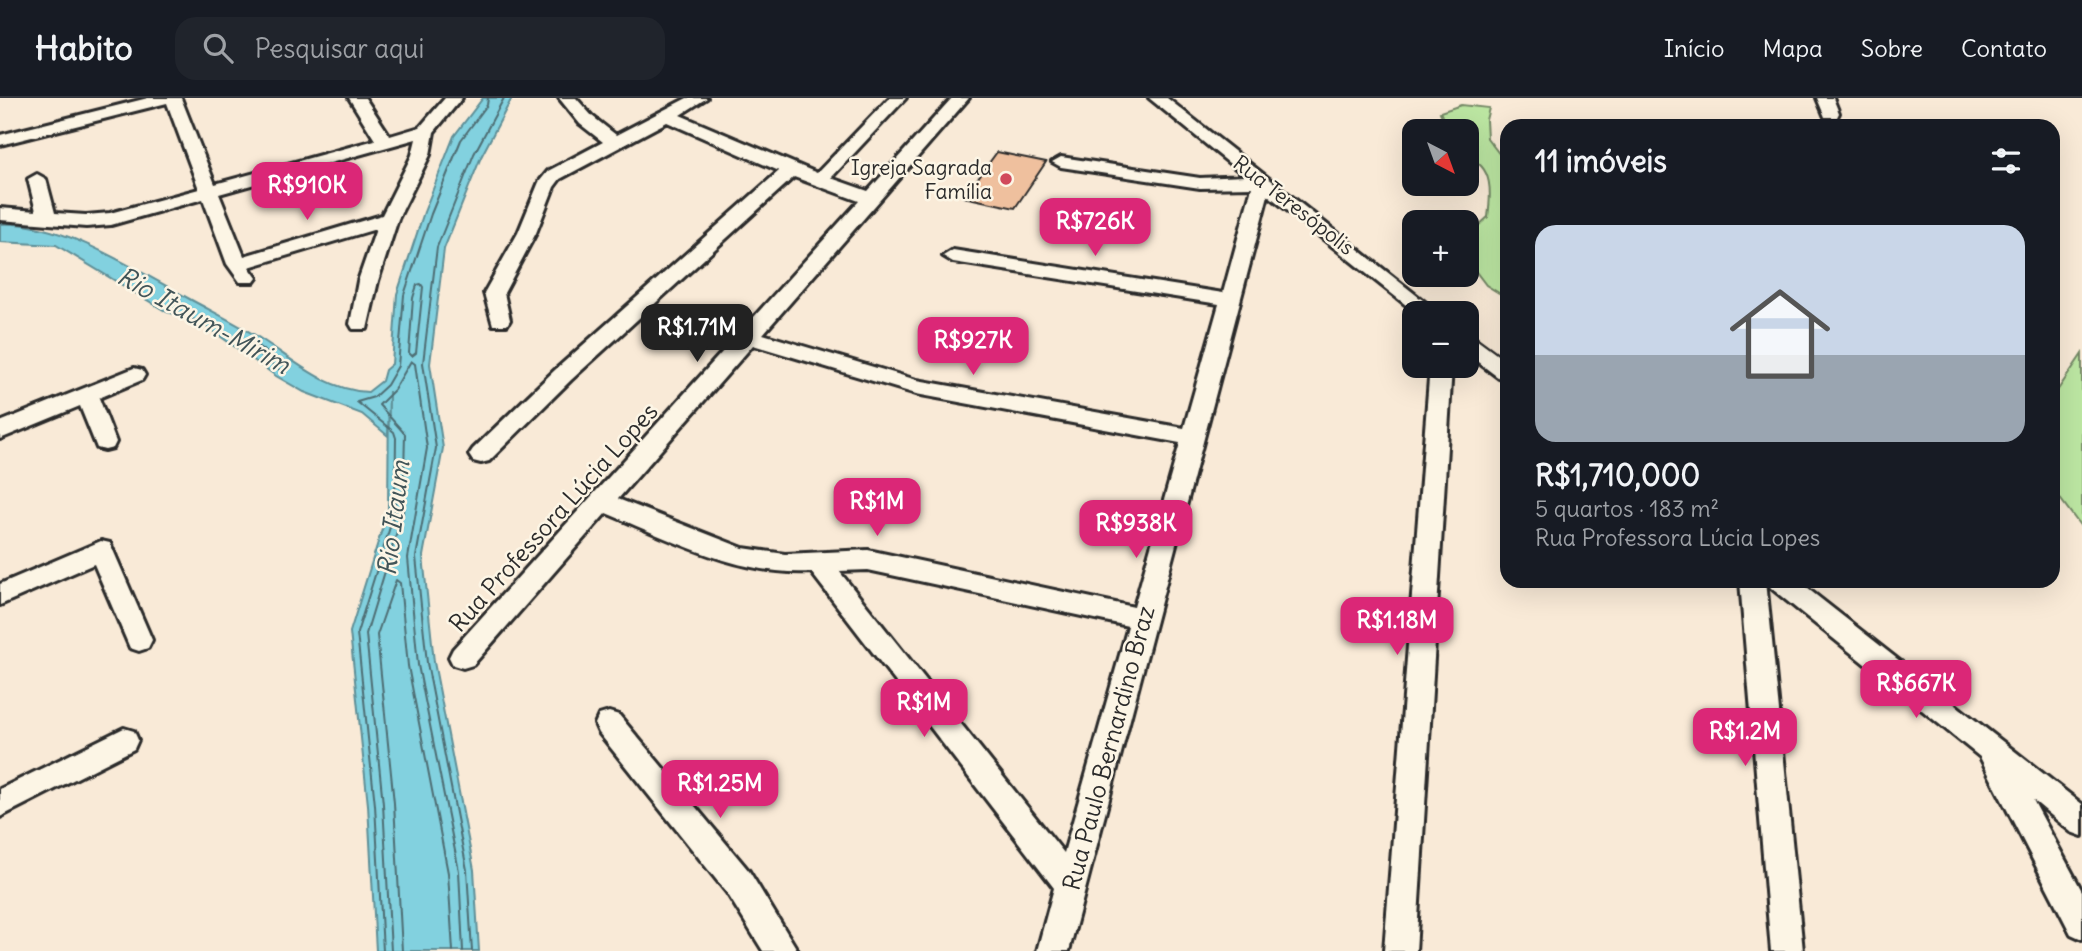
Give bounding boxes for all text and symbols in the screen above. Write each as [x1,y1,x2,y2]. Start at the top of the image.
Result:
search box [175,17,665,80]
text: Habito [35,27,133,69]
icon: search [199,29,237,67]
text: Pesquisar aqui [255,32,424,65]
text: Início [1664,33,1724,63]
text: Mapa [1762,33,1823,63]
text: Sobre [1861,33,1923,63]
text: Contato [1961,33,2047,63]
north arrow [1402,119,1479,196]
map controls [1402,119,1479,378]
text: 11 imóveis [1535,142,1667,180]
icon: filters [1987,142,2025,180]
street label: Rua Teresópolis [1228,149,1360,261]
place label: Igreja Sagrada Família [851,154,992,205]
pin: R$910K [250,162,364,222]
text: R$910K [267,170,347,199]
marker: Igreja Sagrada Família [998,171,1014,187]
pin: R$726K [1038,198,1152,258]
text: R$726K [1056,206,1134,235]
button: + [1402,210,1479,287]
water label: Rio Itaum-Mirim [112,259,297,382]
icon: home [1717,271,1843,397]
button: − [1402,301,1479,378]
pin: R$1.71M [632,304,762,364]
text: R$1.71M [657,312,737,341]
pin: R$927K [916,317,1030,377]
text: R$927K [934,325,1012,354]
street label: Rua Professora Lúcia Lopes [442,396,664,638]
text: R$1,710,000 [1535,456,1700,494]
water label: Rio Itaum [370,458,417,577]
pin: R$1M [836,478,918,538]
text: R$1M [850,486,904,515]
text: 5 quartos · 183 m² [1535,494,1719,523]
pin: R$938K [1079,500,1193,560]
text: R$938K [1095,508,1177,537]
text: Rua Professora Lúcia Lopes [1535,523,1820,552]
pin: R$1.18M [1332,598,1462,657]
street label: Rua Paulo Bernardino Braz [1056,603,1160,893]
text: R$1.18M [1356,605,1438,634]
pin: R$667K [1859,660,1973,720]
text: R$667K [1876,668,1956,697]
pin: R$1M [883,680,965,739]
text: R$1M [897,687,951,716]
pin: R$1.2M [1688,708,1802,768]
text: R$1.2M [1709,716,1781,745]
pin: R$1.25M [655,760,785,820]
text: R$1.25M [677,768,763,797]

